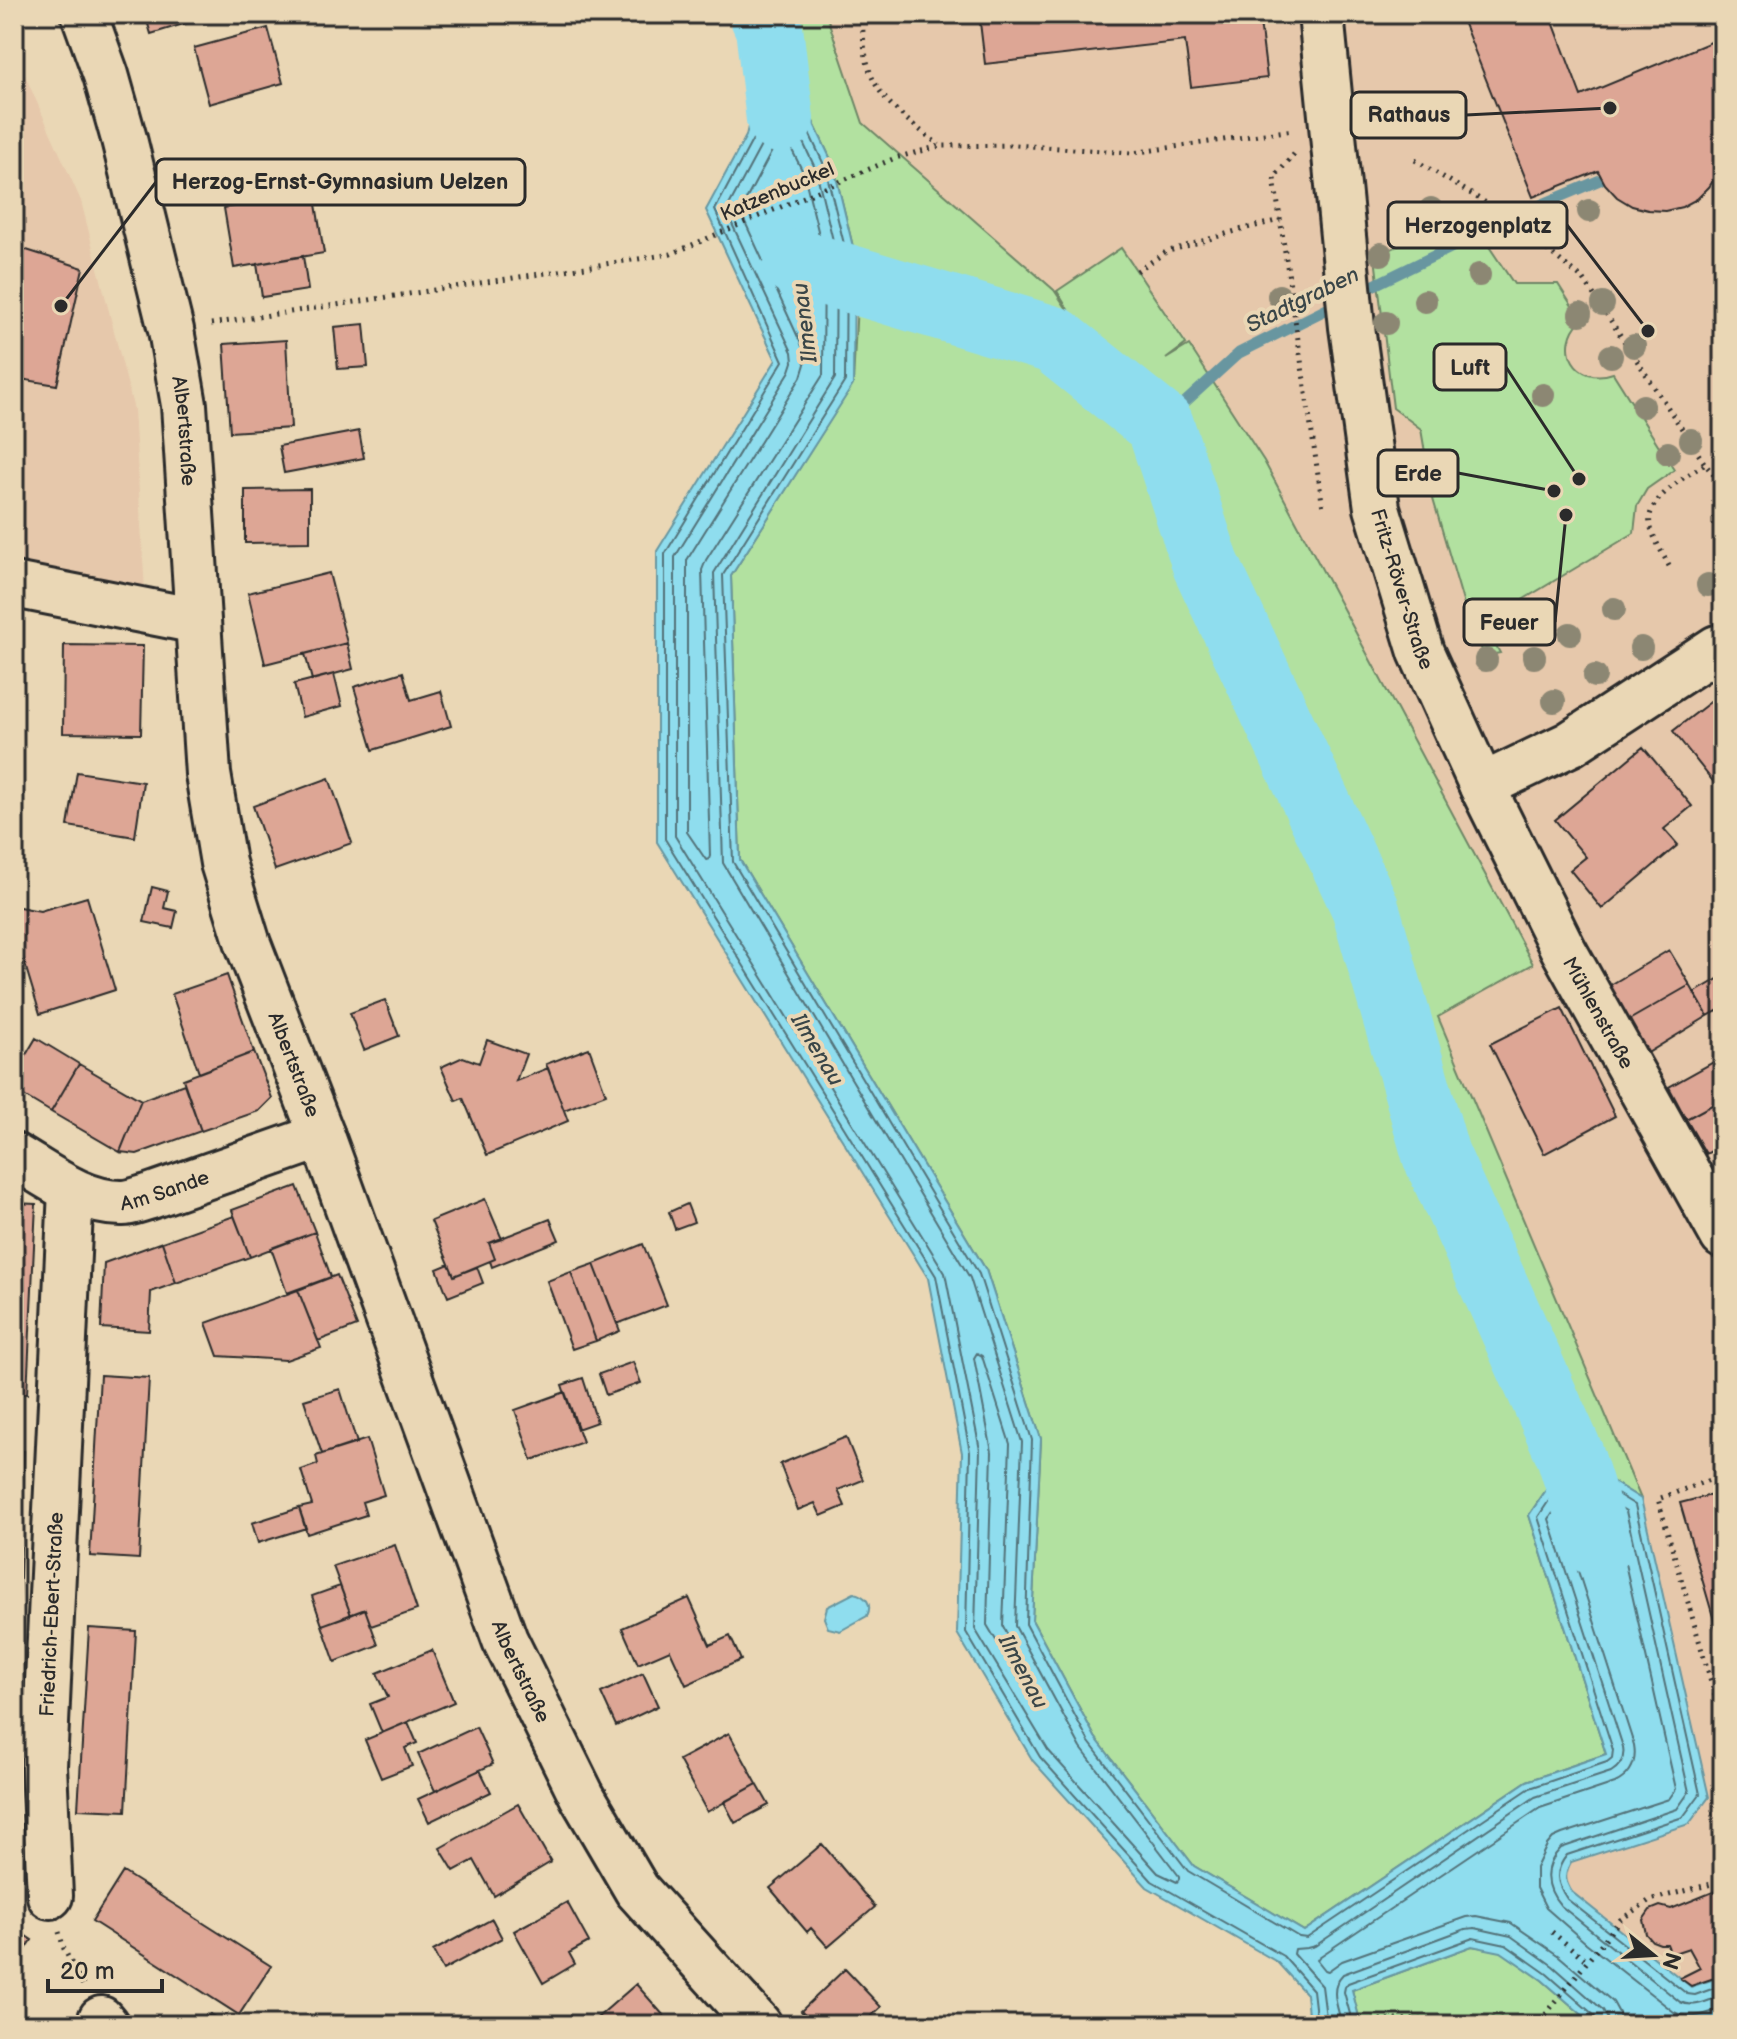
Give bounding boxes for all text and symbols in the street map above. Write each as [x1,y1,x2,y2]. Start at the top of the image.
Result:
callout: Rathaus [1351,92,1466,138]
text: Rathaus [1368,102,1451,129]
street label: Katzenbuckel [717,157,838,227]
callout: Herzog-Ernst-Gymnasium Uelzen [156,159,525,205]
text: Herzog-Ernst-Gymnasium Uelzen [172,169,508,196]
callout: Herzogenplatz [1388,202,1567,248]
text: Herzogenplatz [1405,213,1552,240]
water label: Stadtgraben [1242,261,1364,339]
water label: Ilmenau [787,282,824,365]
callout: Luft [1434,344,1506,390]
text: Luft [1450,355,1491,382]
street label: Albertstraße [166,374,200,487]
callout: Erde [1378,450,1458,496]
text: Erde [1394,461,1442,488]
street label: Fritz-Röver-Straße [1365,506,1438,674]
callout: Feuer [1464,599,1555,645]
text: Feuer [1479,610,1539,637]
street label: Mühlenstraße [1557,953,1638,1073]
water label: Ilmenau [784,1008,849,1091]
street label: Albertstraße [262,1009,325,1121]
street label: Am Sande [119,1165,213,1216]
street label: Friedrich-Ebert-Straße [35,1511,69,1717]
street label: Albertstraße [486,1617,555,1727]
water label: Ilmenau [992,1629,1053,1713]
north arrow [1613,1915,1693,1995]
scale bar [48,1943,162,1993]
text: N [1655,1949,1686,1973]
text: 20 m [60,1957,115,1986]

